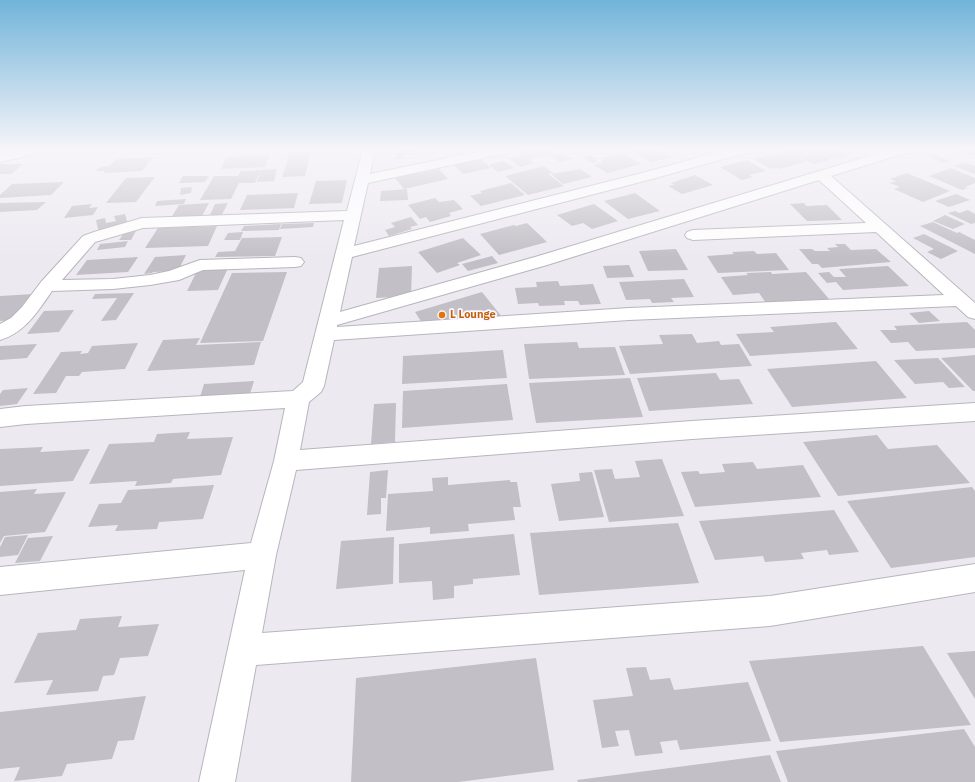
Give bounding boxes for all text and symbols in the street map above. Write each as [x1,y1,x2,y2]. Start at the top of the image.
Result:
place label: L Lounge [450,308,496,322]
marker: L Lounge [437,310,447,320]

